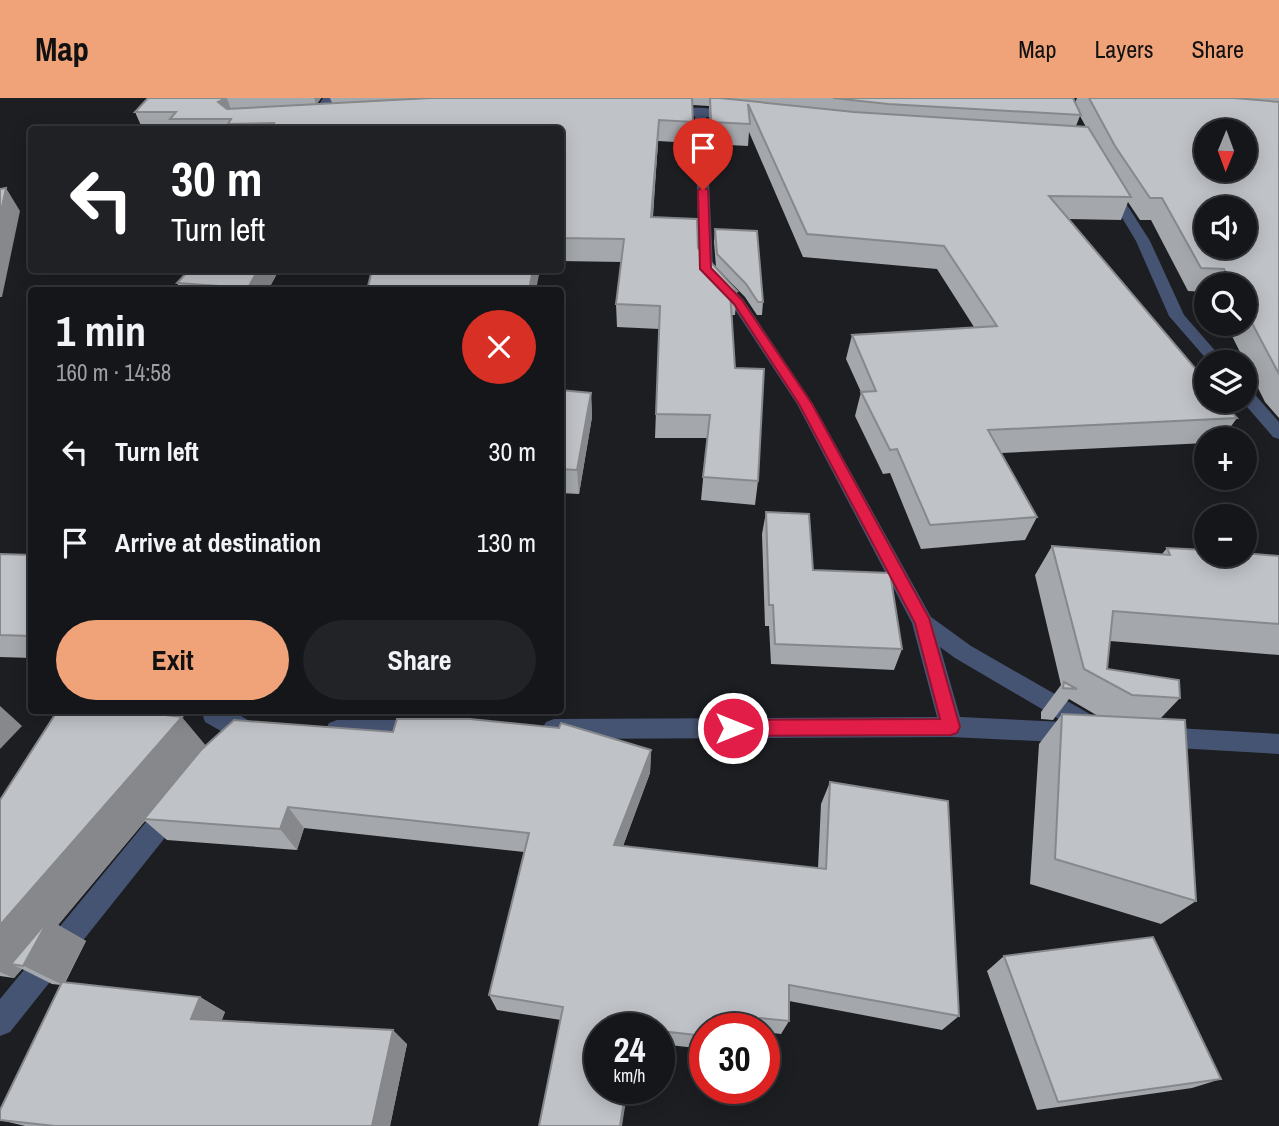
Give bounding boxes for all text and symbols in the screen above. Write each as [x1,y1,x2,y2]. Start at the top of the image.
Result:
text: Map [35,27,89,71]
text: Map [1018,33,1056,65]
text: Layers [1094,33,1153,65]
text: Share [1191,33,1244,65]
pin [673,118,733,190]
north arrow [1194,119,1256,182]
map controls [1194,119,1257,567]
icon: arrive [684,129,722,167]
text: 30 m [171,145,263,211]
icon: left [56,154,147,245]
button: sound [1194,196,1257,259]
text: Turn left [171,208,265,251]
button: search [1194,273,1257,336]
text: 1 min [56,303,146,359]
button: close [462,310,536,384]
button: layers [1194,350,1257,413]
text: 160 m · 14:58 [56,357,171,388]
button: + [1194,427,1257,490]
icon: left [56,433,94,471]
text: Turn left [115,434,199,469]
text: 30 m [489,434,536,469]
button: − [1194,504,1257,567]
icon: arrive [56,524,94,562]
text: Arrive at destination [115,525,321,560]
text: 130 m [477,525,536,560]
button: Exit [56,620,289,700]
button: Share [303,620,536,700]
position arrow [696,691,770,765]
speed limit sign: 30 [689,1013,780,1104]
text: 24 [614,1026,645,1073]
text: km/h [614,1063,646,1088]

